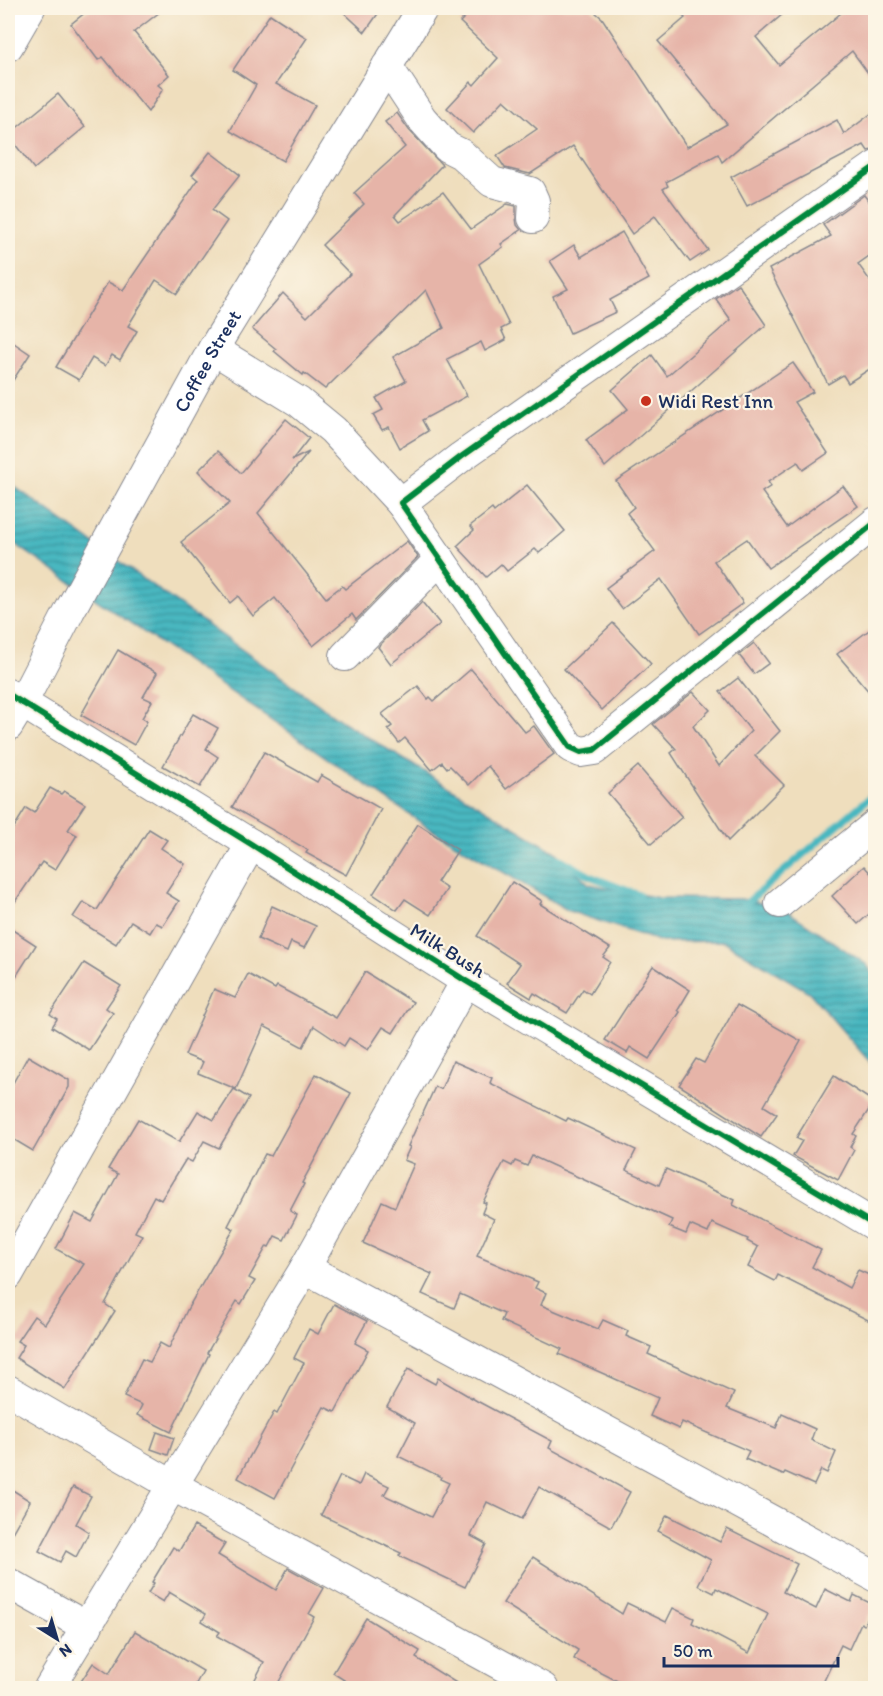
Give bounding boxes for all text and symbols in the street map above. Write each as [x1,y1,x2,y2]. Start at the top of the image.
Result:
street label: Coffee Street [169,305,246,416]
place label: Widi Rest Inn [658,389,774,413]
marker: Widi Rest Inn [639,394,653,408]
street label: Milk Bush [406,917,490,983]
north arrow [27,1609,87,1669]
scale bar [664,1630,838,1668]
text: N [56,1640,76,1661]
text: 50 m [673,1640,713,1662]

